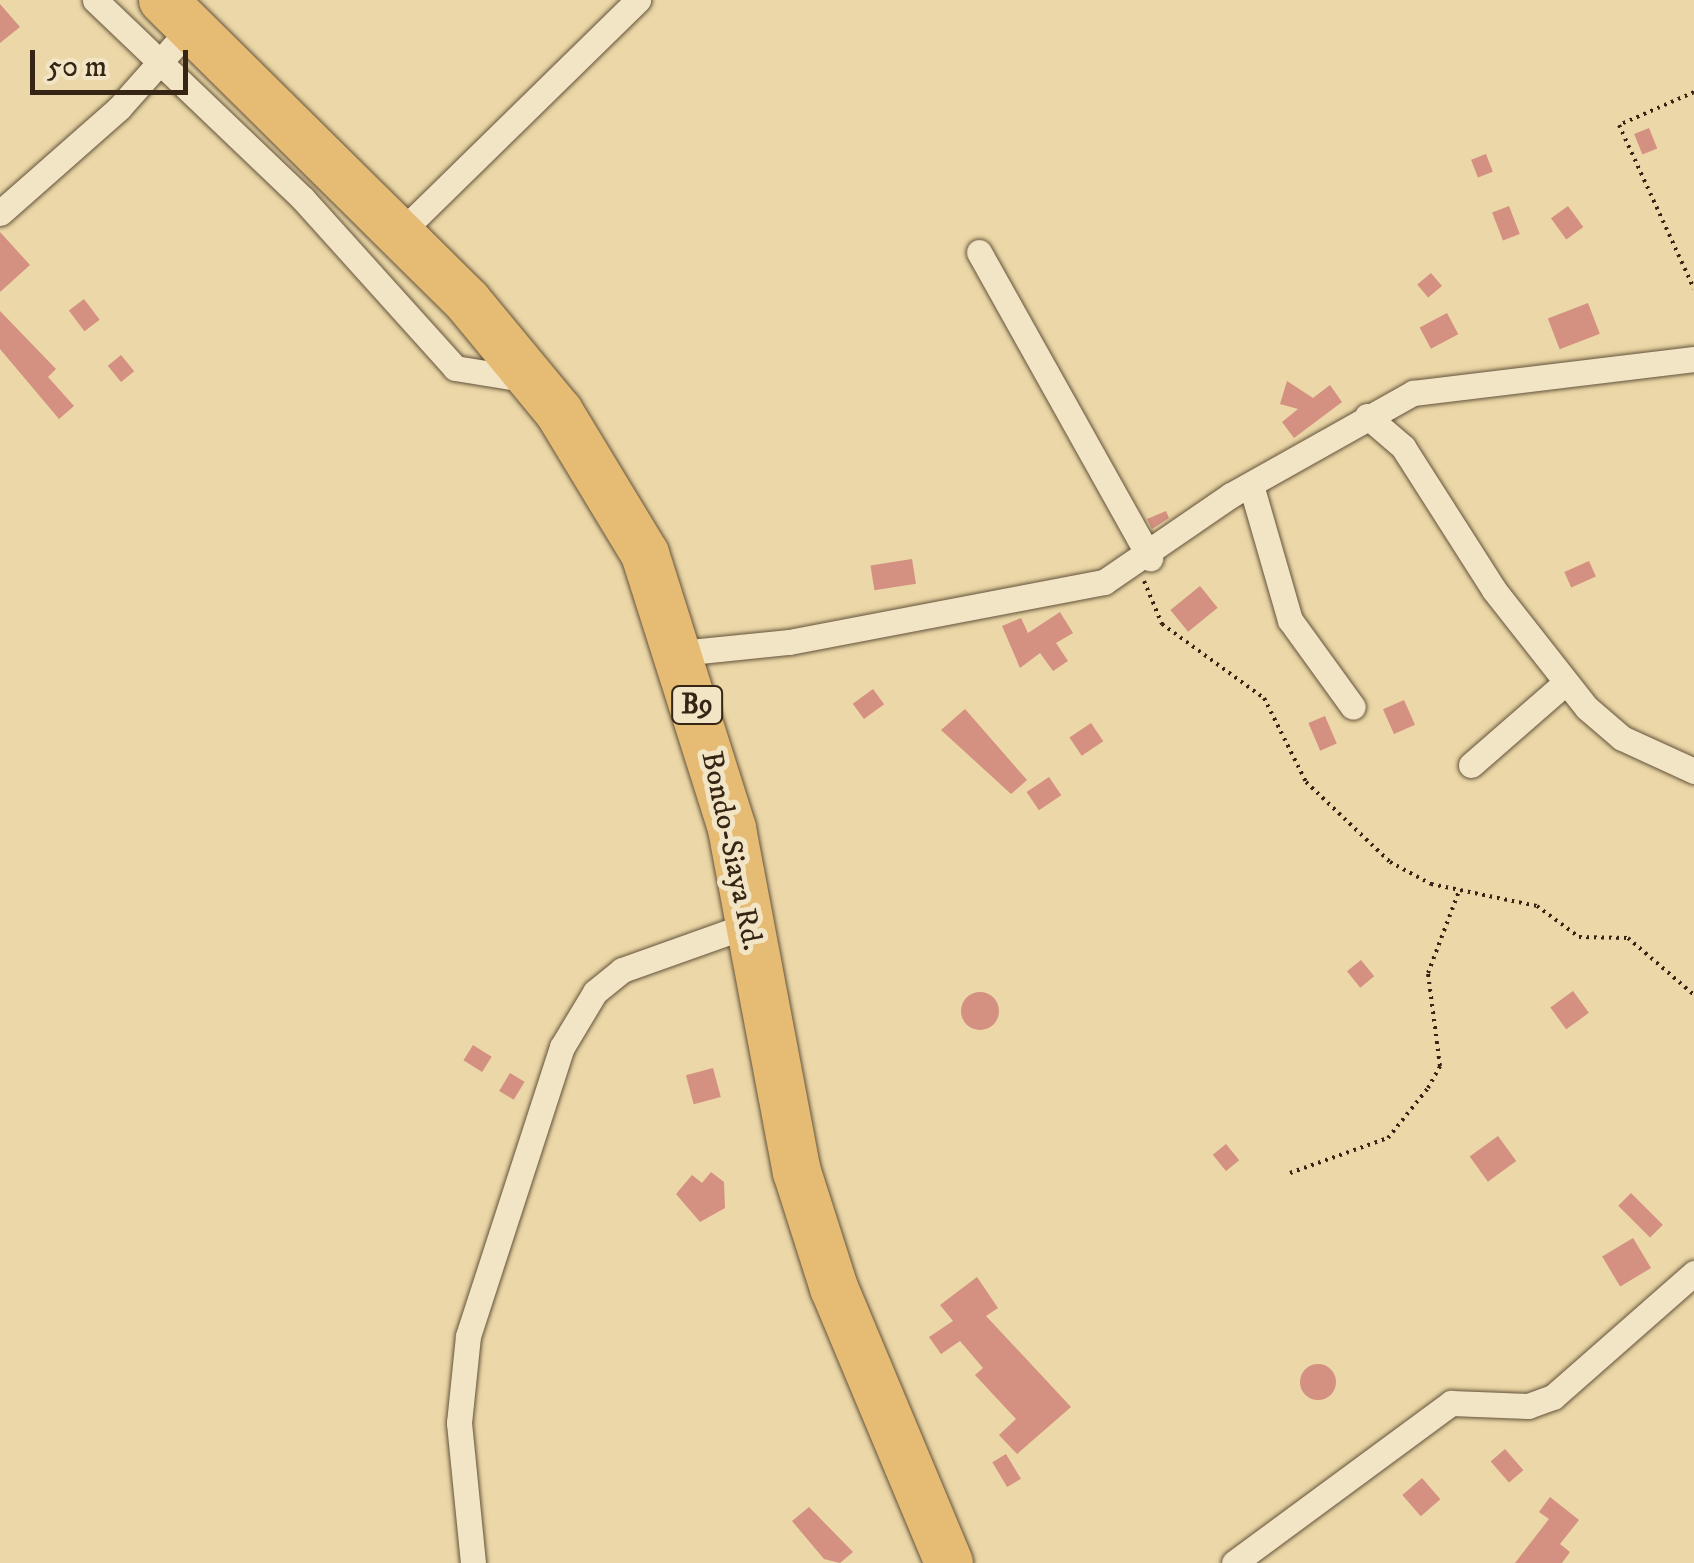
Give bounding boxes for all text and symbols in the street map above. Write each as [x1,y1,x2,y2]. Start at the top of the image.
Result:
scale bar [35,30,192,92]
text: 50 m [47,49,107,86]
road number: B9 [670,682,724,728]
street label: Bondo-Siaya Rd. [692,748,770,954]

